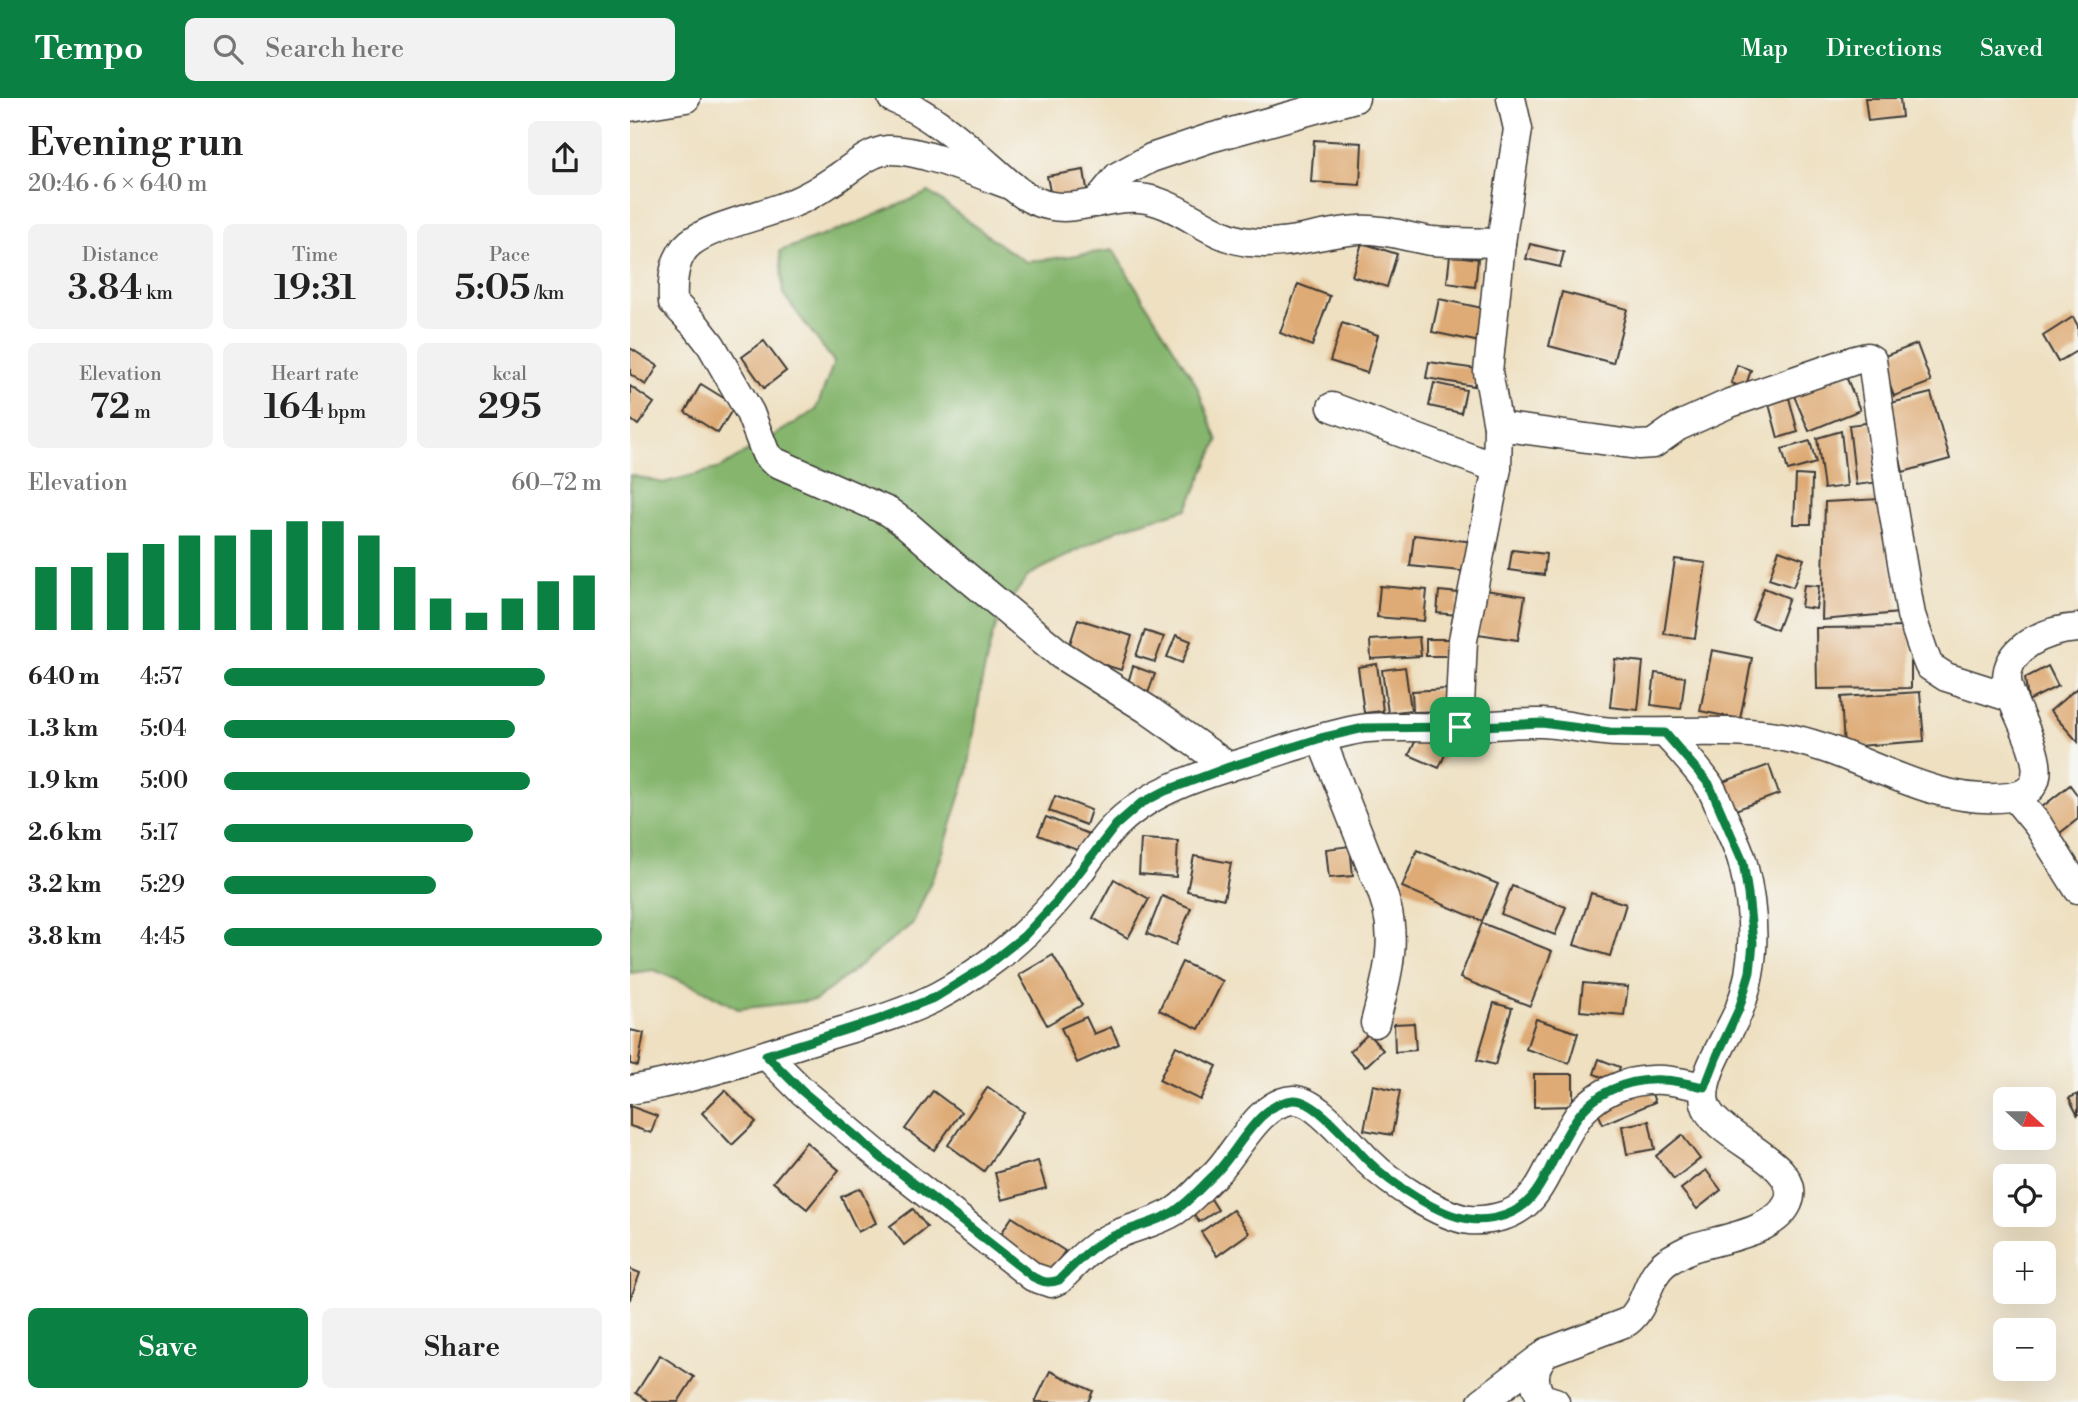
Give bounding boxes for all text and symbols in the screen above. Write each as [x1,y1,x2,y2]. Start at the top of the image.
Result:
search box [185,18,675,81]
text: Tempo [35,29,143,70]
icon: search [209,30,247,68]
text: Search here [265,33,404,65]
text: Map [1741,34,1788,64]
text: Directions [1826,34,1942,64]
text: Saved [1980,34,2043,64]
text: Evening run [28,120,243,167]
button: share [528,121,602,195]
text: 20:46 · 6 × 640 m [28,170,207,198]
text: Distance [82,243,159,267]
text: Time [292,243,338,267]
text: Pace [489,243,530,267]
text: 3.84 [68,267,142,310]
text: 19:31 [274,267,356,310]
text: 5:05 [455,267,530,310]
text: km [142,281,173,305]
text: /km [530,281,564,305]
text: Elevation [79,362,161,386]
text: Heart rate [271,362,359,386]
text: kcal [492,362,527,386]
text: 72 [90,386,130,429]
text: 164 [264,386,324,429]
text: 295 [478,386,542,429]
text: m [130,400,151,424]
text: bpm [324,400,366,424]
text: Elevation [28,469,128,497]
text: 60–72 m [511,469,602,497]
text: 640 m [28,663,100,691]
text: 4:57 [140,663,182,691]
pin [1430,697,1490,757]
icon: arrive [1441,708,1479,746]
text: 1.3 km [28,715,98,743]
text: 5:04 [140,715,187,743]
text: 1.9 km [28,767,99,795]
text: 5:00 [140,767,188,795]
text: 2.6 km [28,819,102,847]
text: 5:17 [140,819,178,847]
text: 3.2 km [28,871,101,899]
text: 5:29 [140,871,185,899]
text: 3.8 km [28,923,102,951]
text: 4:45 [140,923,185,951]
north arrow [1993,1087,2056,1150]
map controls [1993,1087,2056,1381]
button: locate [1993,1164,2056,1227]
button: + [1993,1241,2056,1304]
button: Save [28,1308,308,1388]
button: Share [322,1308,602,1388]
button: − [1993,1318,2056,1381]

